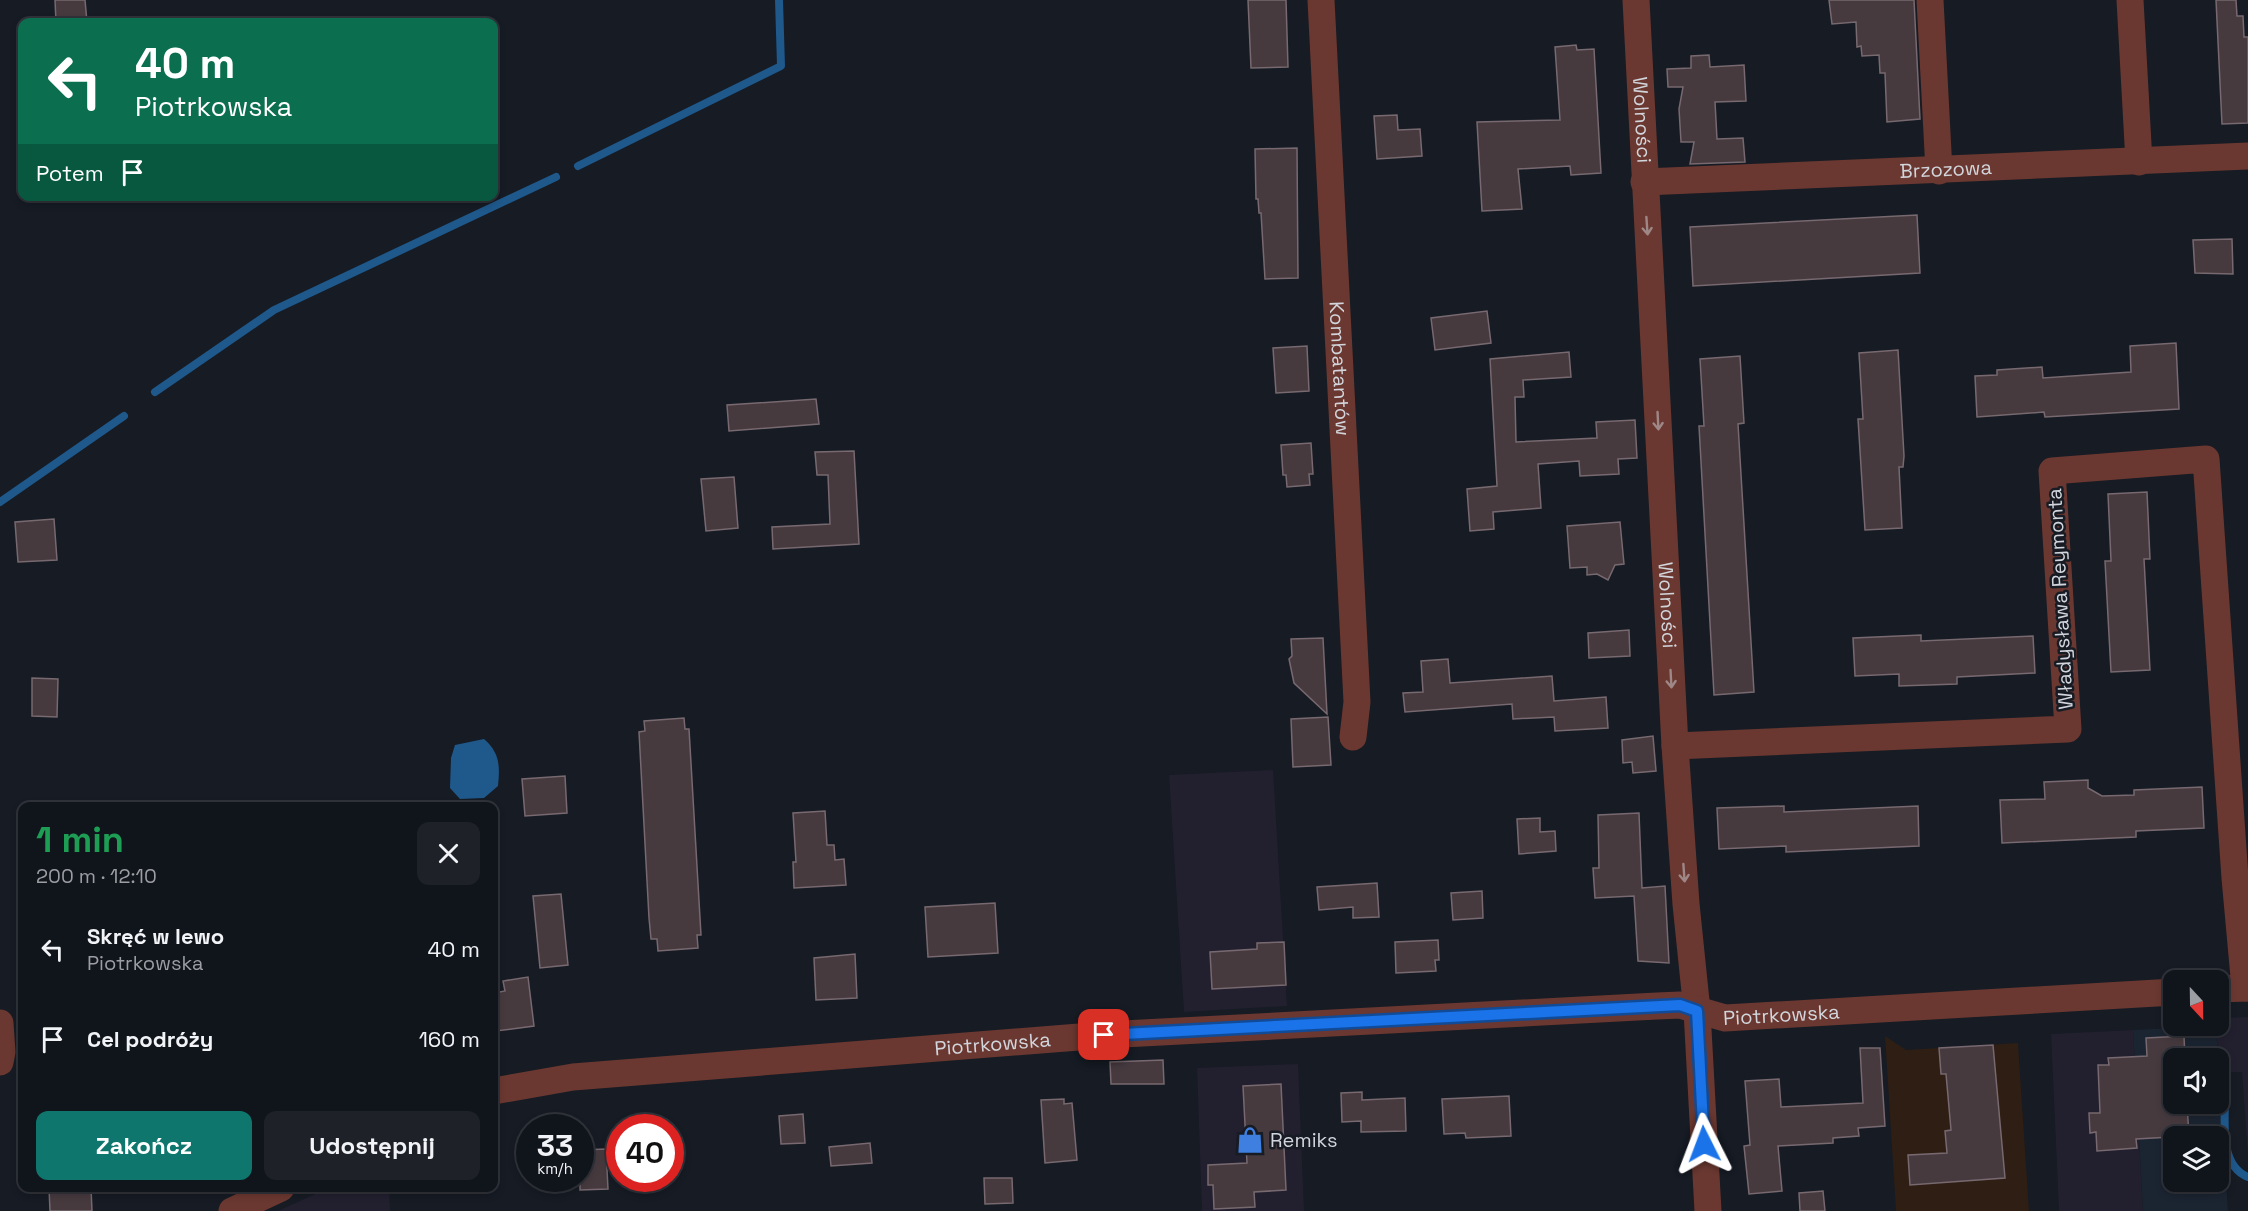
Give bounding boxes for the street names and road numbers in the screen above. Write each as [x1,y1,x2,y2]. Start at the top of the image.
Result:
street label: Wolności [1627,76,1658,164]
street label: Brzozowa [1899,154,1992,184]
street label: Kombatantów [1323,301,1356,437]
street label: Władysława Reymonta [2041,488,2079,710]
street label: Wolności [1652,561,1683,649]
street label: Piotrkowska [1722,998,1840,1031]
street label: Piotrkowska [933,1026,1052,1061]

